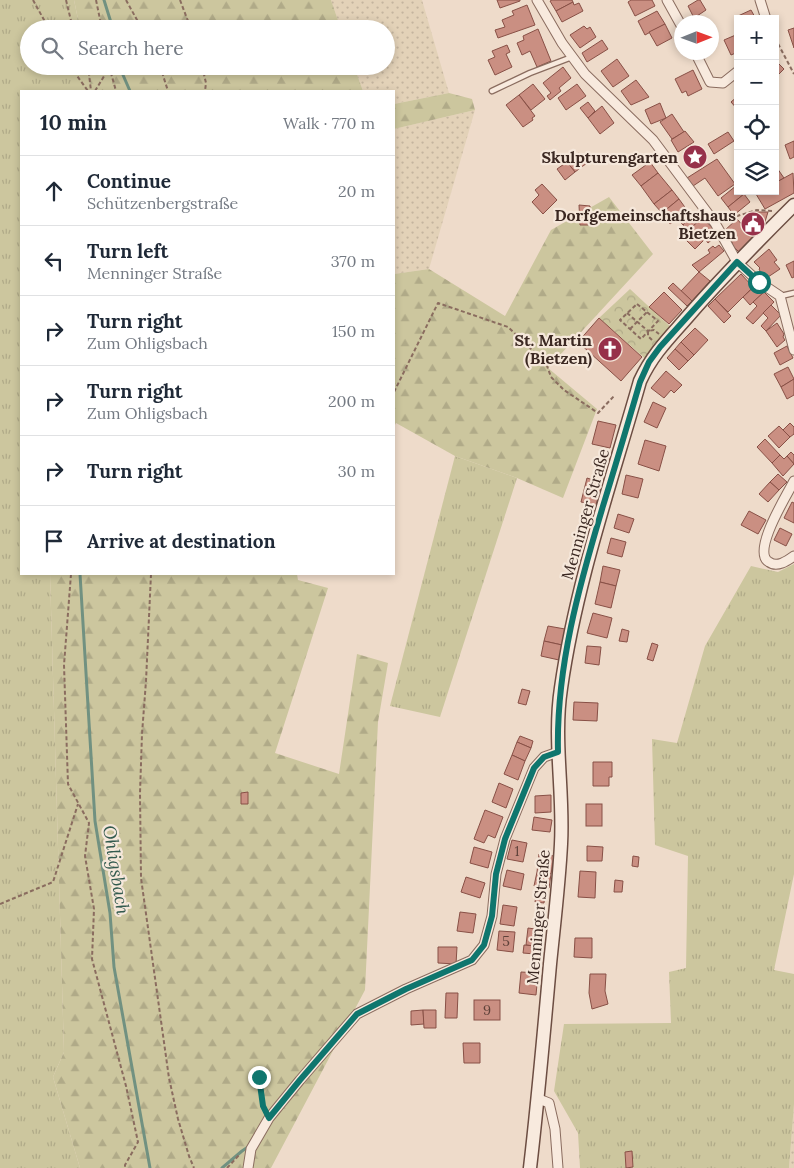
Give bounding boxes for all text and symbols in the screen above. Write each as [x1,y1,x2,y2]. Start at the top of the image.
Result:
north arrow [674,15,719,60]
map controls [734,15,779,195]
button: + [734,15,779,60]
search box [20,20,395,75]
icon: search [38,34,66,62]
text: Search here [78,36,184,60]
button: − [734,60,779,105]
button: locate [734,105,779,150]
text: 10 min [40,109,107,136]
text: Walk · 770 m [283,113,375,133]
place icon: Skulpturengarten [682,144,708,170]
place label: Skulpturengarten [541,147,678,167]
button: layers [734,150,779,195]
text: Continue [87,169,171,193]
icon: ahead [40,177,68,205]
text: 20 m [338,181,375,201]
text: Schützenbergstraße [87,193,238,213]
place label: Dorfgemeinschaftshaus Bietzen [554,205,736,243]
public building icon: Dorfgemeinschaftshaus Bietzen [740,211,766,237]
text: Turn left [87,239,168,263]
icon: left [40,247,68,275]
text: 370 m [331,251,375,271]
text: Menninger Straße [87,263,222,283]
route start [748,271,771,294]
text: Turn right [87,309,183,333]
icon: right [40,317,68,345]
text: 150 m [332,321,375,341]
place label: St. Martin (Bietzen) [514,330,592,369]
text: Zum Ohligsbach [87,333,208,353]
church icon: St. Martin (Bietzen) [597,336,623,362]
text: Turn right [87,379,183,403]
icon: right [40,387,68,415]
text: 200 m [328,391,375,411]
text: Zum Ohligsbach [87,403,208,423]
street label: Menninger Straße [557,446,613,582]
icon: right [40,457,68,485]
text: Turn right [87,459,183,483]
text: 30 m [338,461,375,481]
icon: arrive [40,527,68,555]
text: Arrive at destination [87,529,276,553]
water label: Ohligsbach [98,824,135,917]
house number: 1 [514,842,520,860]
street label: Menninger Straße [522,848,554,985]
house number: 5 [502,932,510,950]
house number: 9 [483,1001,491,1019]
route end [248,1066,271,1089]

